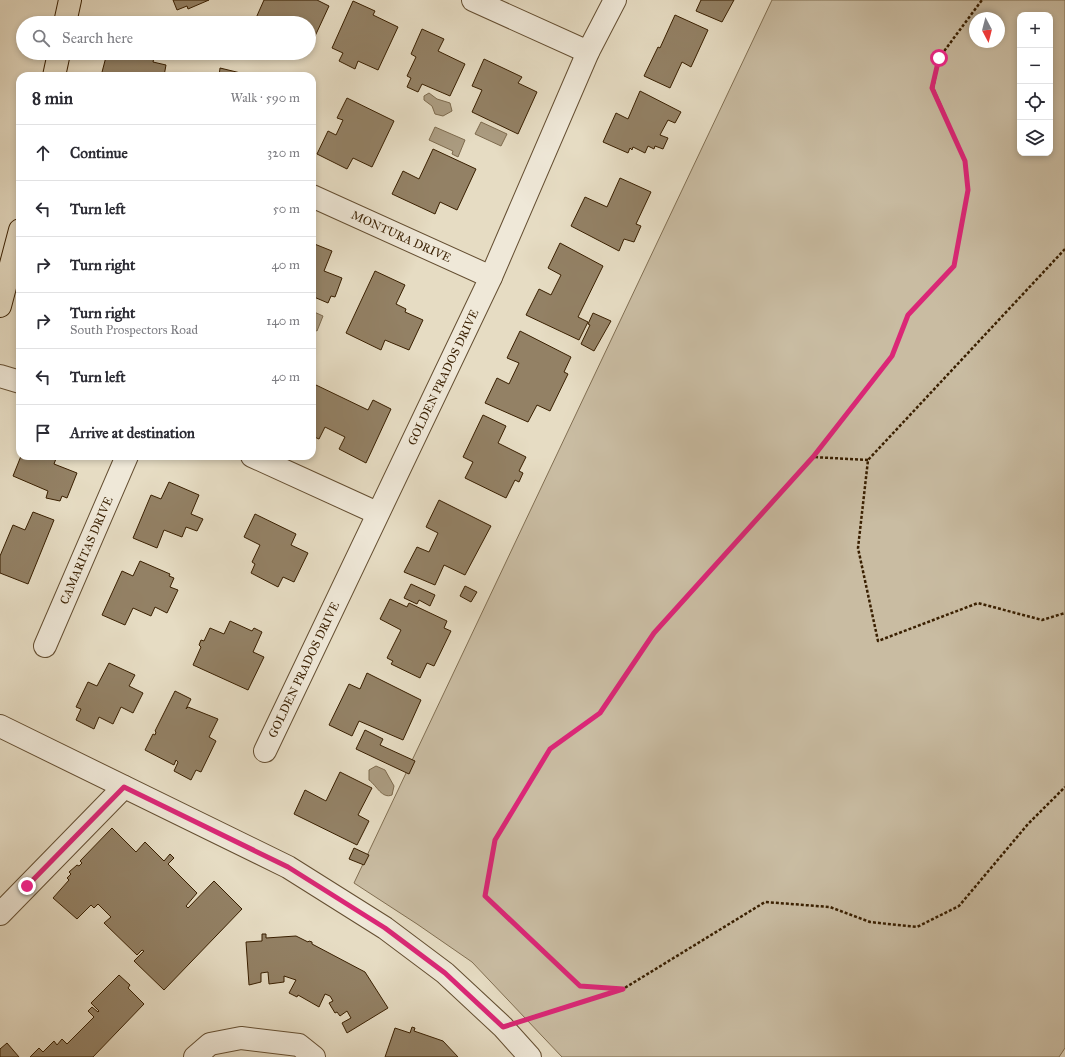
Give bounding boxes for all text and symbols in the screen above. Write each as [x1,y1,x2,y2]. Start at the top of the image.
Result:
north arrow [969,12,1005,48]
map controls [1017,12,1053,156]
button: + [1017,12,1053,48]
search box [16,16,316,60]
icon: search [30,27,52,49]
text: Search here [62,29,133,47]
button: − [1017,48,1053,84]
route start [930,49,948,67]
button: locate [1017,84,1053,120]
text: 8 min [32,88,73,109]
text: Walk · 590 m [230,90,300,106]
button: layers [1017,120,1053,156]
icon: ahead [32,142,54,164]
text: Continue [70,144,128,162]
text: 320 m [267,145,300,161]
icon: left [32,198,54,220]
text: Turn left [70,200,126,218]
text: 50 m [273,201,300,217]
street label: MONTURA DRIVE [349,208,454,265]
icon: right [32,254,54,276]
text: Turn right [70,256,135,274]
text: 40 m [271,257,300,273]
text: Turn right [70,304,135,322]
street label: GOLDEN PRADOS DRIVE [405,307,482,447]
icon: right [32,310,54,332]
text: 140 m [266,313,300,329]
text: South Prospectors Road [70,322,198,338]
icon: left [32,366,54,388]
text: Turn left [70,368,126,386]
text: 40 m [271,369,300,385]
icon: arrive [32,422,54,444]
text: Arrive at destination [70,424,195,442]
street label: CAMARITAS DRIVE [57,494,116,606]
street label: GOLDEN PRADOS DRIVE [265,599,342,740]
route end [18,877,36,895]

